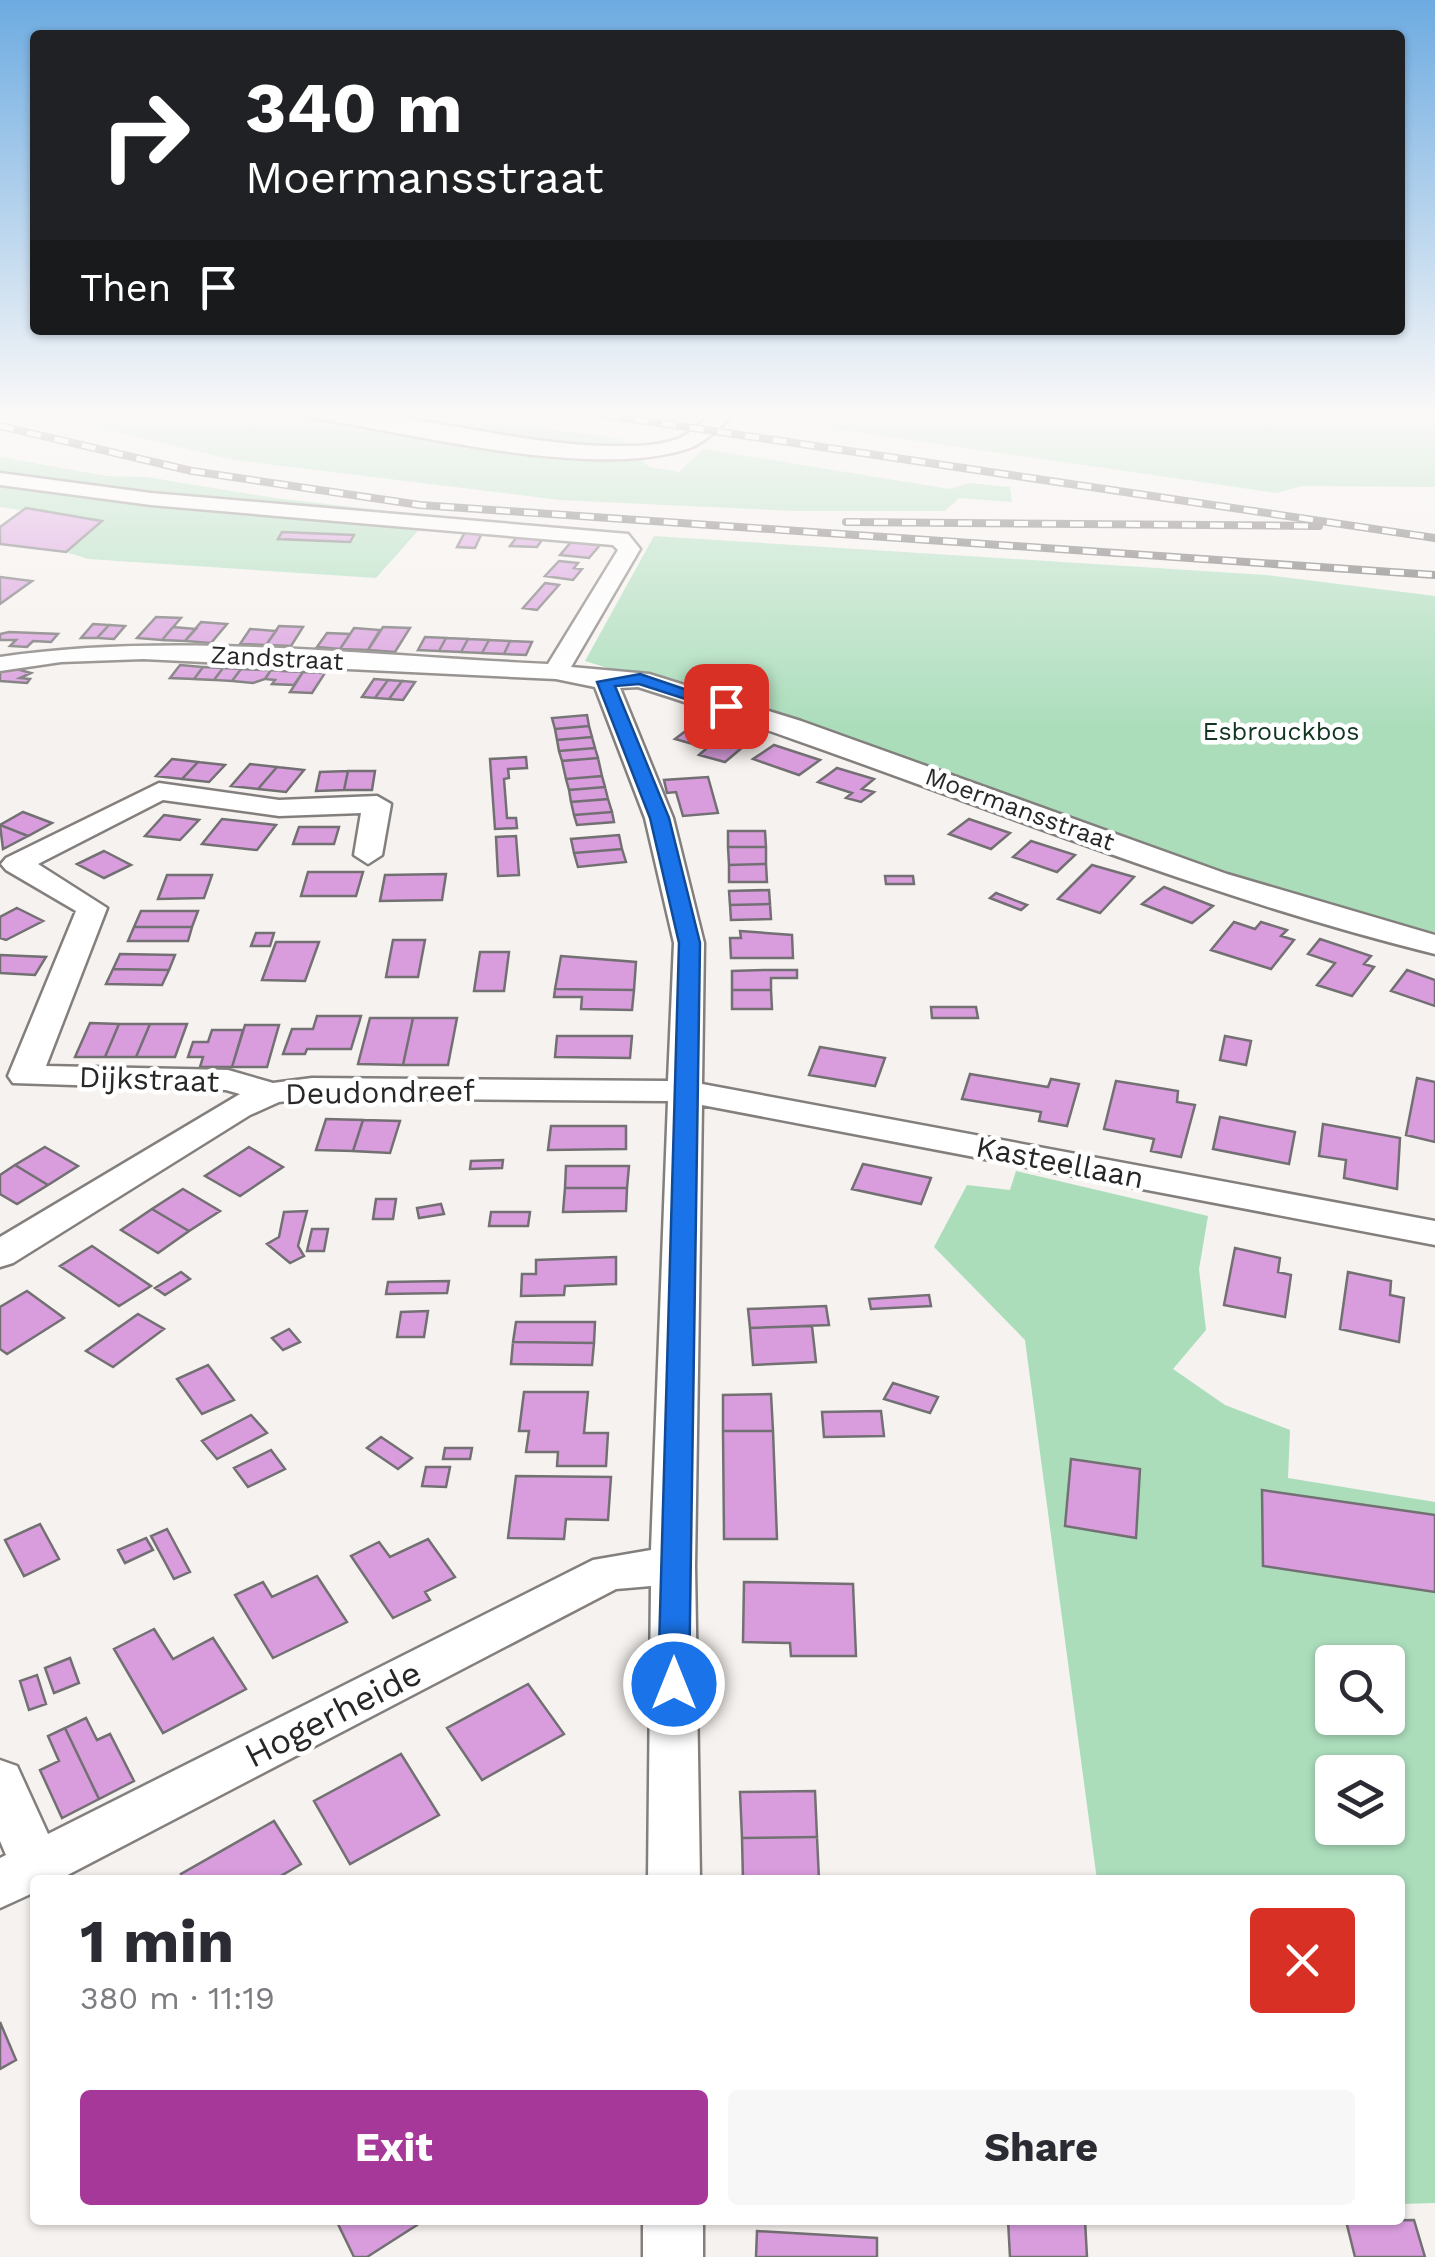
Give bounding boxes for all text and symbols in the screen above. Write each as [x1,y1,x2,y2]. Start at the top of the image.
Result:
text: 340 m [245,67,463,149]
icon: right [80,70,210,200]
text: Moermansstraat [245,151,604,204]
icon: arrive [191,260,246,315]
text: Then [80,266,171,310]
street label: Zandstraat [210,640,345,676]
pin [684,664,769,749]
icon: arrive [699,679,754,734]
park label: Esbrouckbos [1202,717,1360,746]
street label: Moermansstraat [921,761,1119,857]
street label: Dijkstraat [78,1059,220,1099]
street label: Deudondreef [285,1073,475,1111]
street label: Kasteellaan [973,1129,1147,1195]
position arrow [622,1632,726,1736]
map controls [1315,1645,1405,1845]
button: search [1315,1645,1405,1735]
street label: Hogerheide [238,1652,428,1776]
button: layers [1315,1755,1405,1845]
text: 1 min [80,1906,234,1977]
button: close [1250,1908,1355,2013]
text: 380 m · 11:19 [80,1979,275,2017]
button: Exit [80,2090,708,2205]
button: Share [728,2090,1355,2205]

